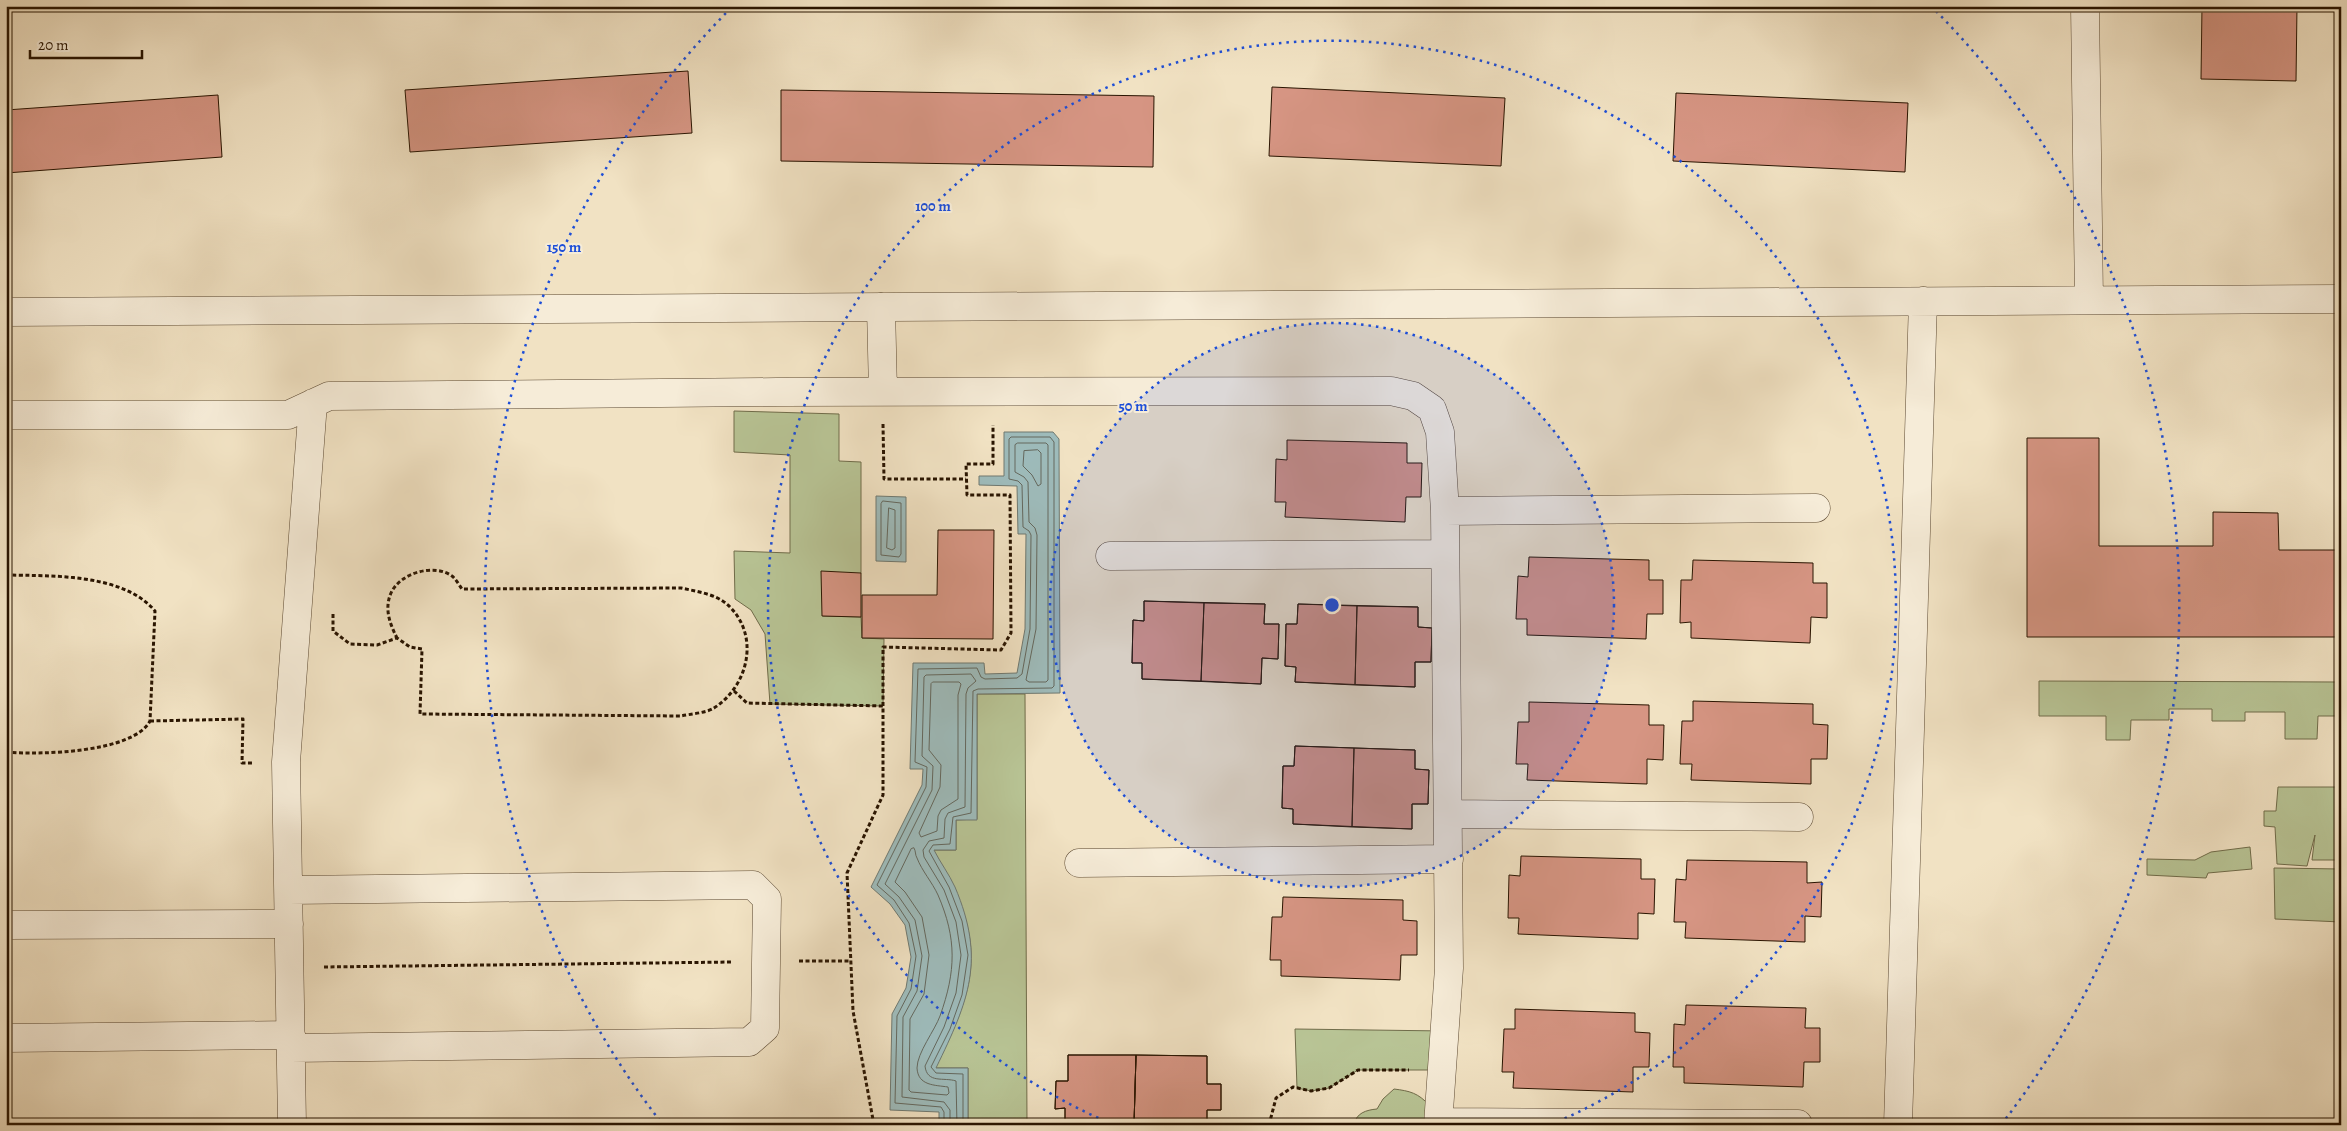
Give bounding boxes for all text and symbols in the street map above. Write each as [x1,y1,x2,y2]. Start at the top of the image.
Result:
scale bar [30,28,142,60]
text: 20 m [38,35,69,55]
text: 100 m [915,196,951,216]
text: 150 m [547,237,582,257]
text: 50 m [1118,396,1148,416]
centre of rings [1323,596,1341,614]

